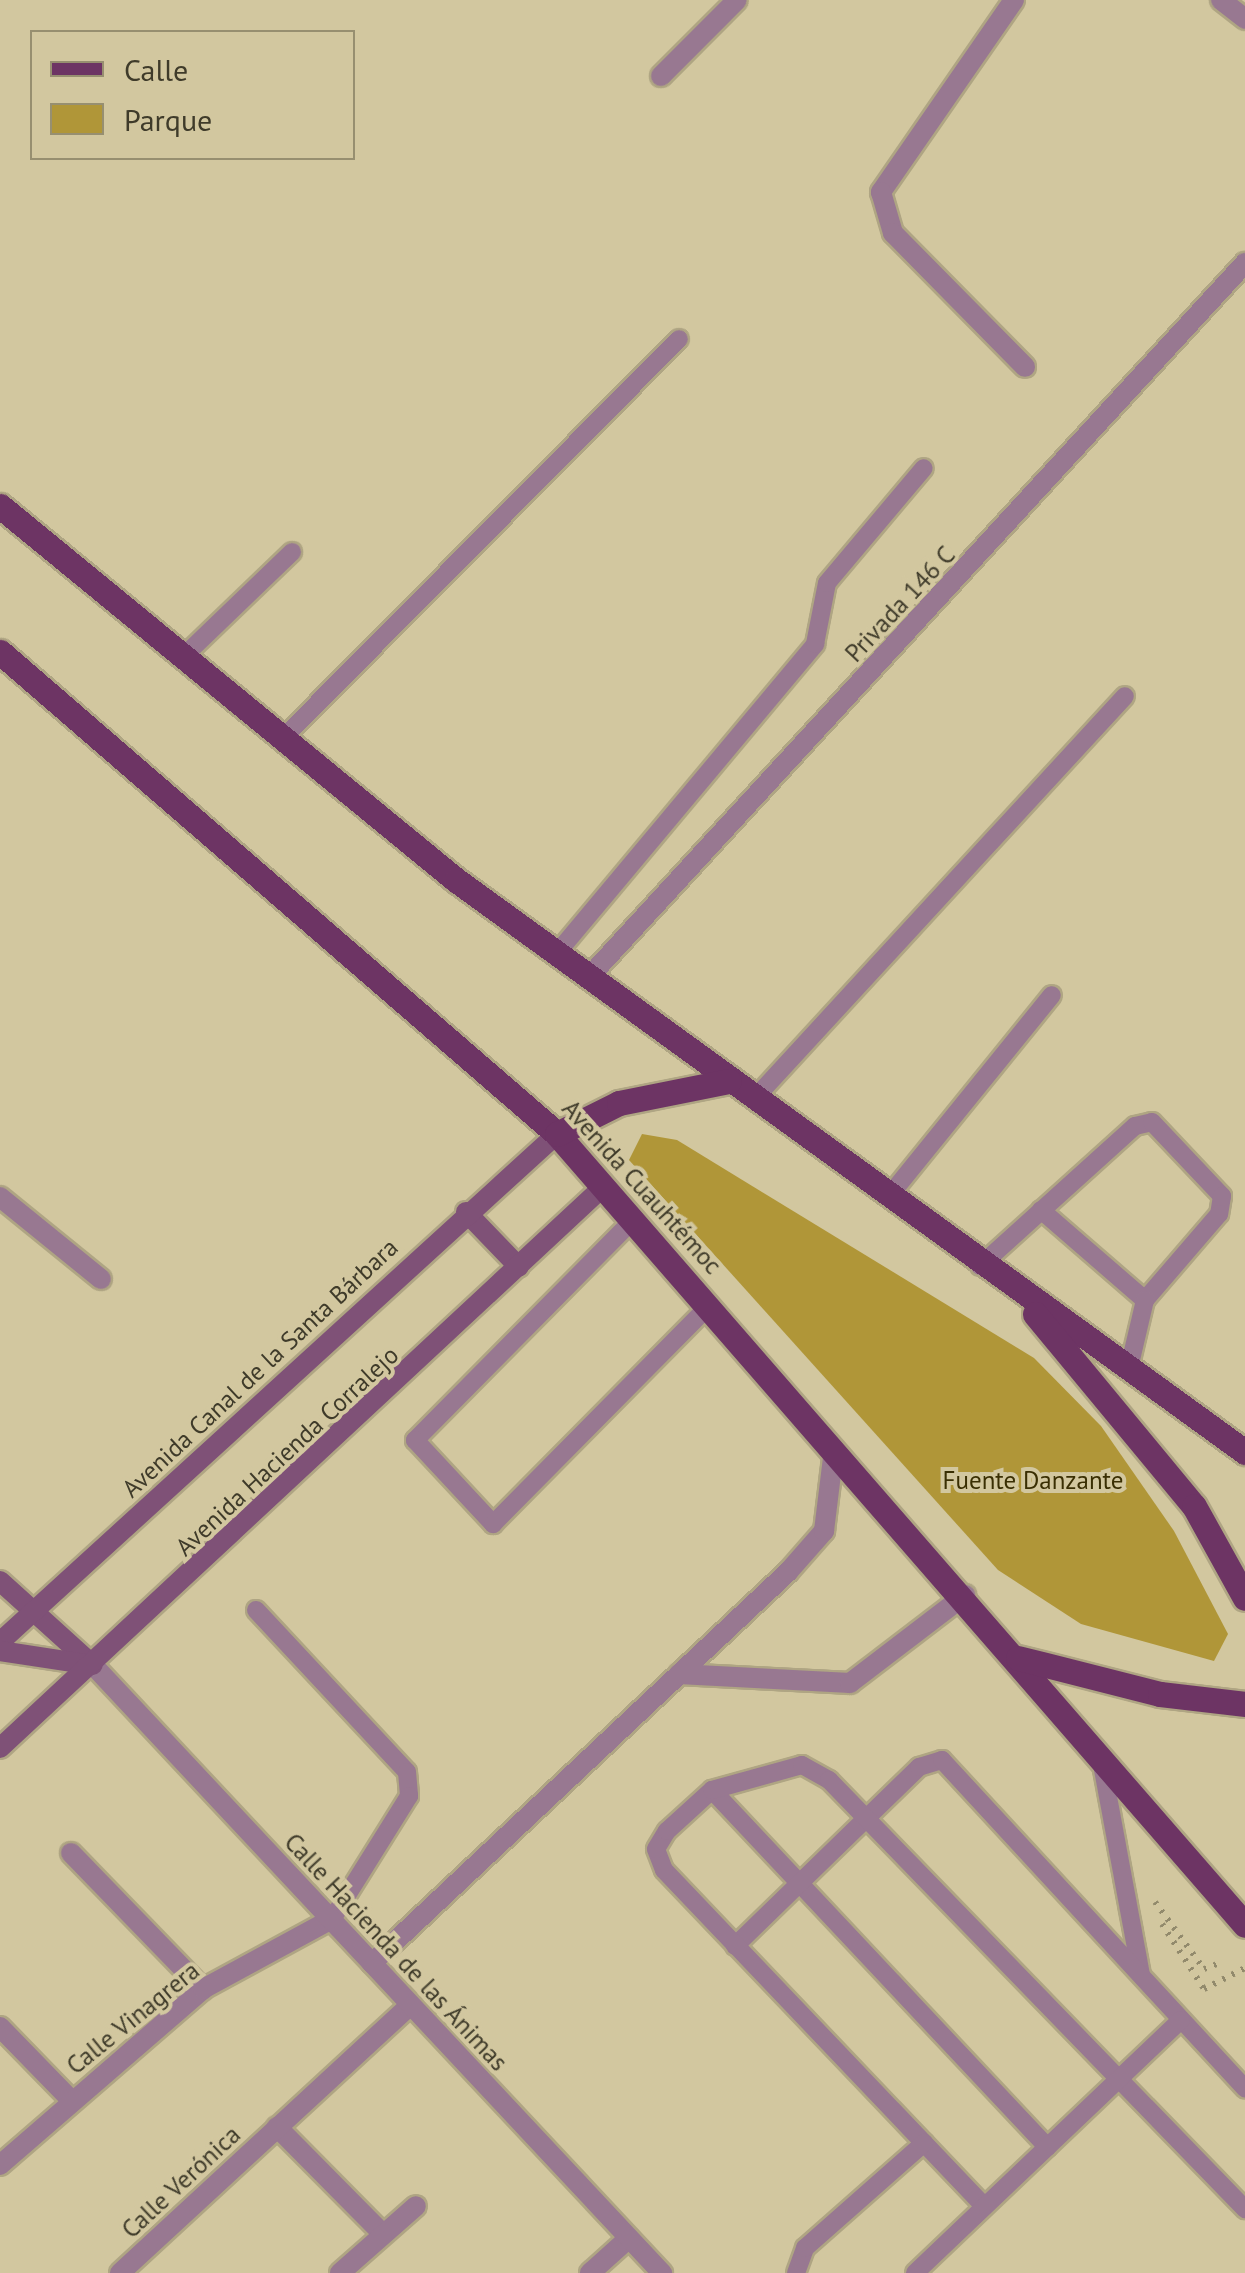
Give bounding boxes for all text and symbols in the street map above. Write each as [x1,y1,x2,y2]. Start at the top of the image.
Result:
legend [30,30,355,160]
text: Calle [124,50,188,89]
text: Parque [124,100,212,139]
street label: Privada 146 C [839,540,961,668]
street label: Avenida Cuauhtémoc [556,1094,728,1280]
street label: Avenida Canal de la Santa Bárbara [116,1232,404,1504]
street label: Avenida Hacienda Corralejo [169,1340,405,1562]
park label: Fuente Danzante [943,1465,1123,1495]
street label: Calle Hacienda de las Ánimas [278,1827,514,2077]
street label: Calle Vinagrera [60,1955,206,2081]
street label: Calle Verónica [115,2119,247,2245]

